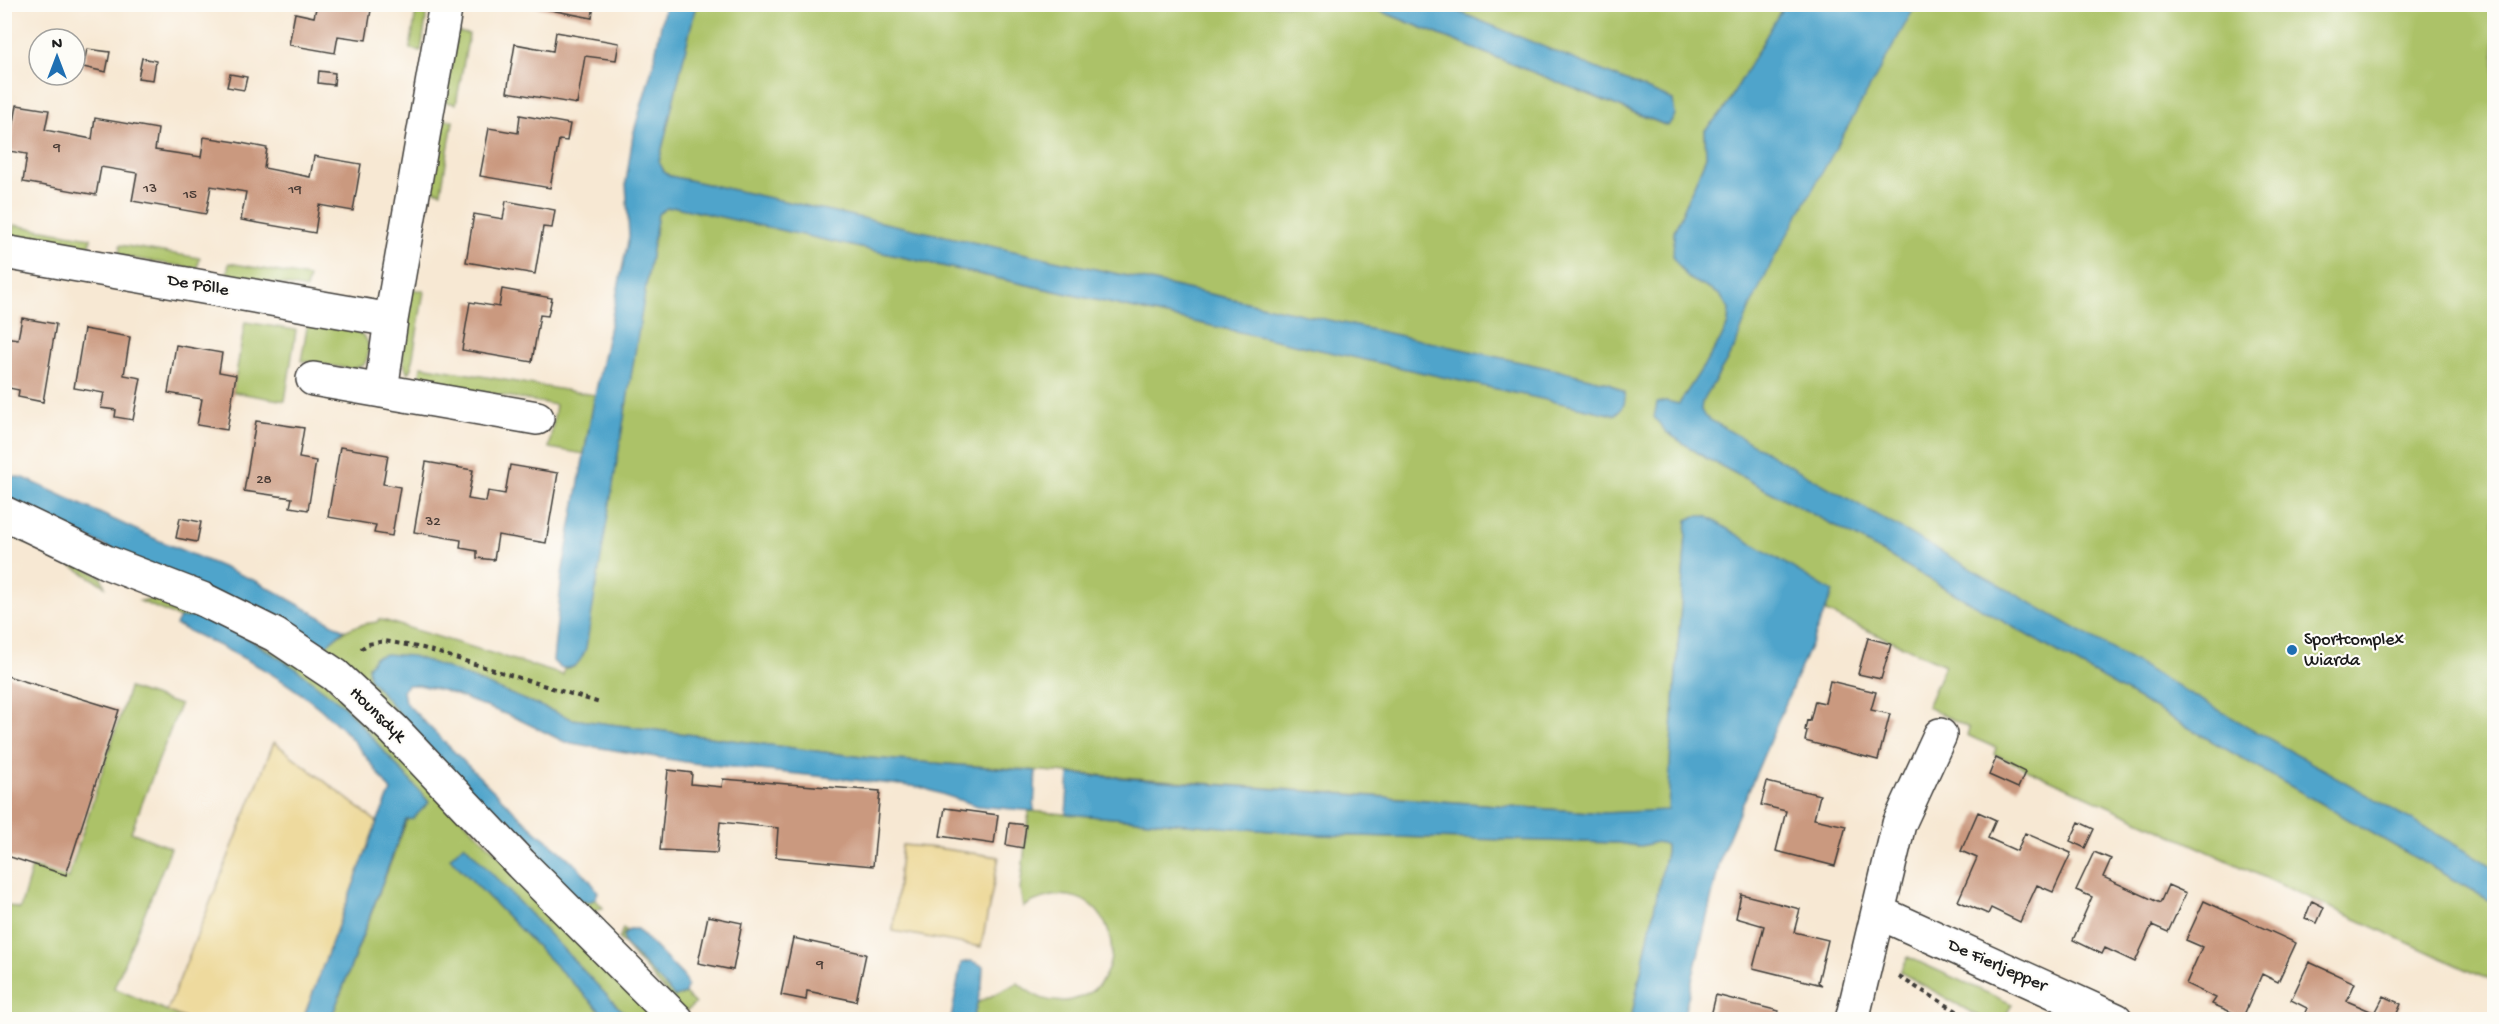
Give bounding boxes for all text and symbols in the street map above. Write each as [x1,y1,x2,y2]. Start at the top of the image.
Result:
north arrow [27,27,87,87]
text: N [52,36,63,55]
house number: 9 [52,139,61,157]
house number: 13 [142,180,157,198]
house number: 19 [287,181,302,199]
house number: 15 [182,186,197,204]
street label: De Pôlle [165,270,231,302]
house number: 28 [256,471,272,489]
house number: 32 [424,513,441,531]
place label: Sportcomplex Wiarda [2304,630,2405,672]
marker: Sportcomplex Wiarda [2285,643,2299,657]
street label: Hounsdyk [344,683,411,748]
street label: De Fierljepper [1943,934,2051,998]
house number: 9 [815,956,824,974]

